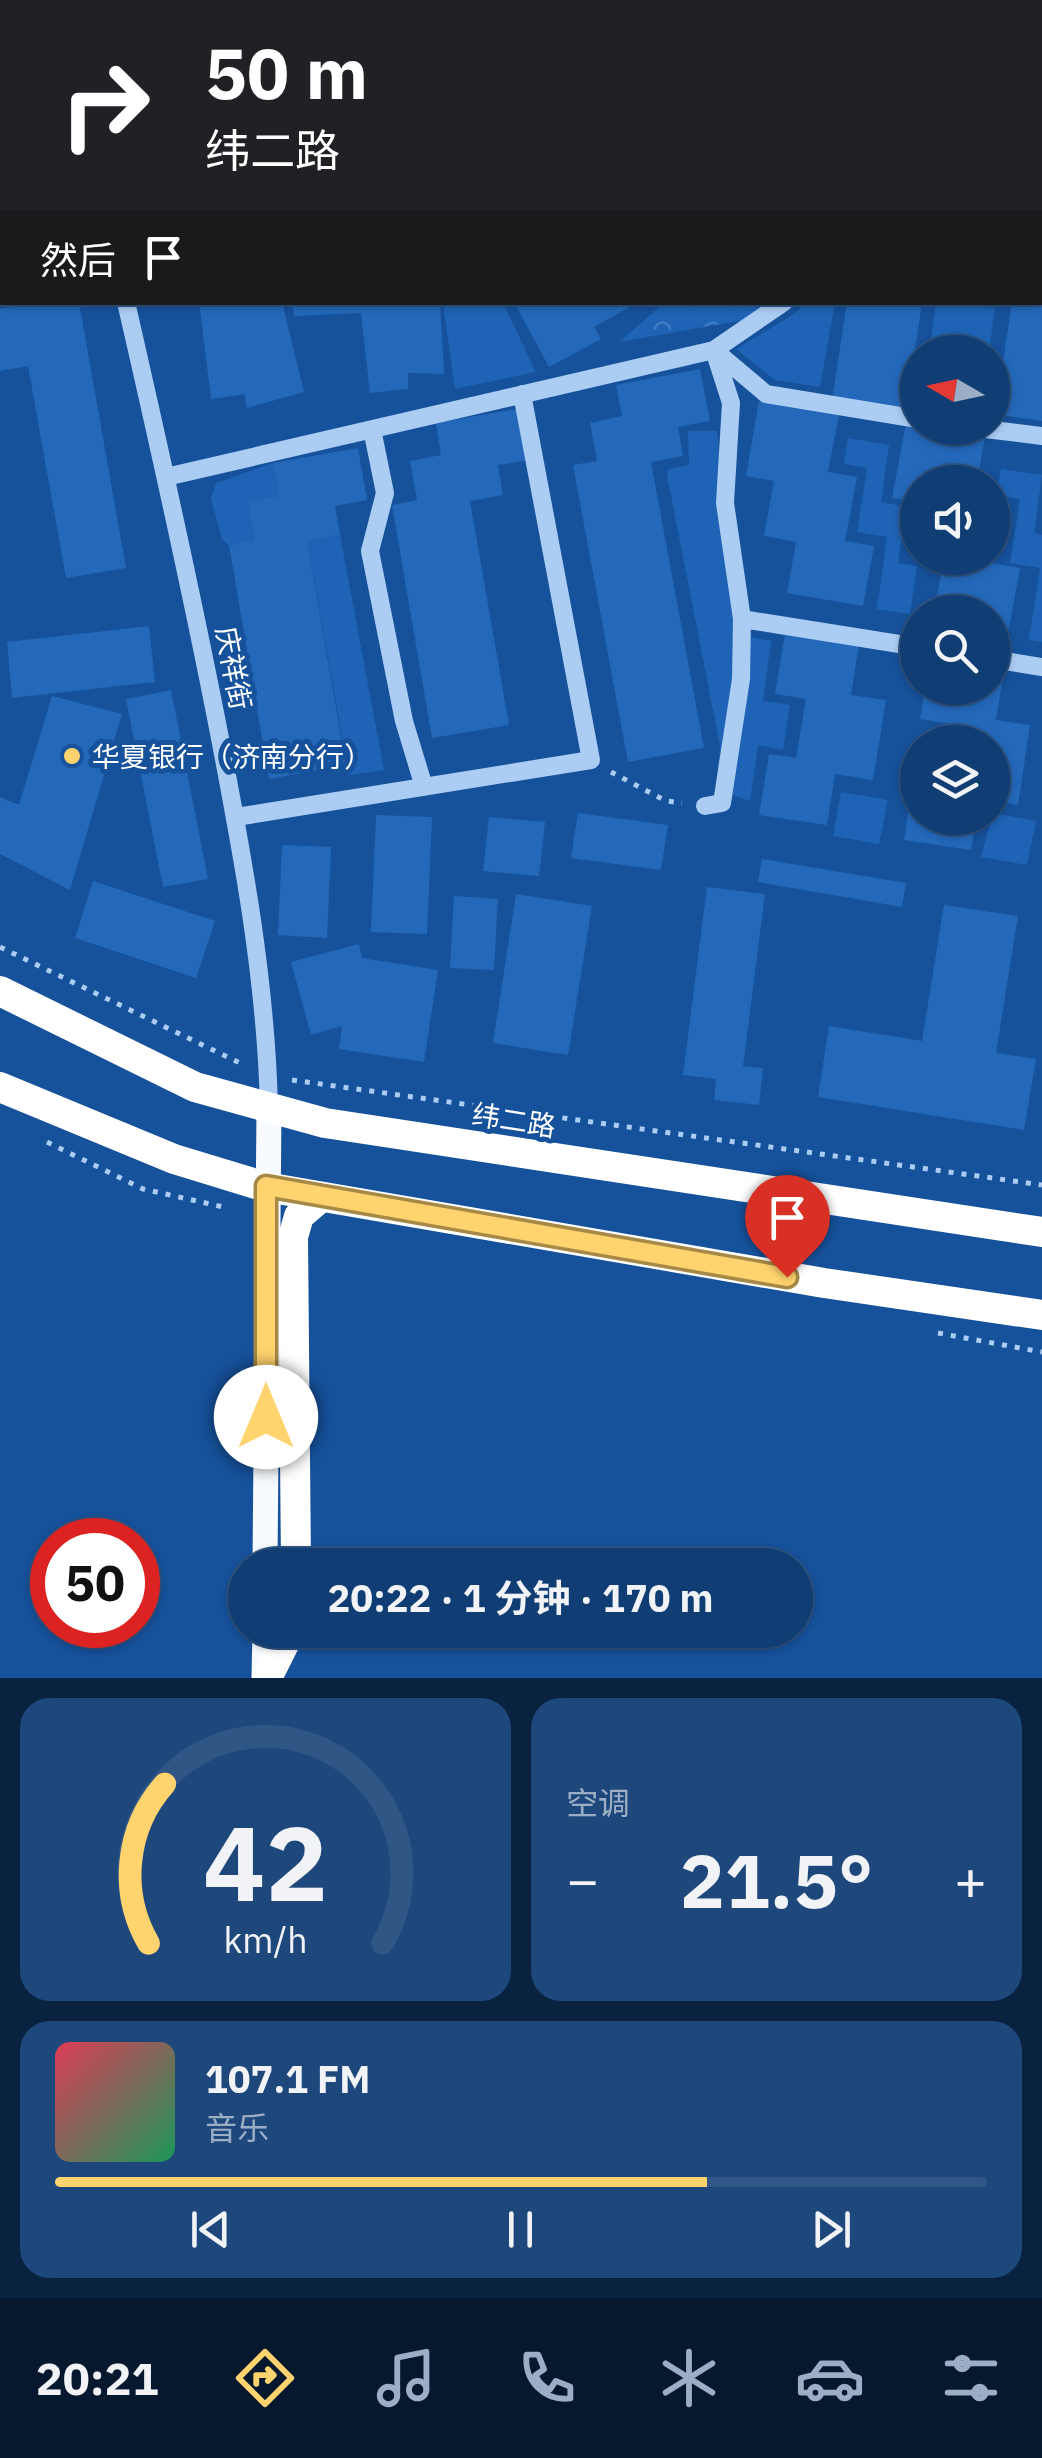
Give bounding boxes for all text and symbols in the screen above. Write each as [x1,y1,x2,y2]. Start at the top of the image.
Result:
text: 50 m [205,27,368,118]
icon: right [40,40,170,170]
text: 纬二路 [205,121,340,179]
icon: arrive [136,230,191,285]
text: 然后 [40,235,116,284]
north arrow [900,335,1010,445]
map controls [900,335,1010,835]
button: sound [900,465,1010,575]
button: search [900,595,1010,705]
street label: 庆祥街 [208,623,260,713]
button: layers [900,725,1010,835]
place label: 华夏银行（济南分行） [92,738,372,775]
marker: 华夏银行（济南分行） [61,745,83,767]
street label: 纬二路 [470,1095,558,1145]
pin [745,1175,830,1278]
icon: arrive [760,1190,815,1245]
position arrow [214,1365,318,1469]
speed limit sign: 50 [30,1518,160,1648]
text: 20:22 · 1 分钟 · 170 m [328,1573,713,1622]
text: 空调 [566,1782,630,1824]
text: 42 [203,1794,328,1930]
text: 21.5° [680,1831,873,1929]
text: − [566,1844,599,1915]
text: + [954,1844,987,1915]
text: km/h [223,1916,308,1963]
text: 107.1 FM [205,2054,370,2103]
text: 音乐 [205,2107,269,2149]
icon: previous [183,2202,238,2257]
icon: pause [493,2202,548,2257]
icon: next [804,2202,859,2257]
icon: directions [230,2343,300,2413]
icon: music [371,2343,441,2413]
icon: phone [512,2343,582,2413]
icon: climate [654,2343,724,2413]
icon: car [795,2343,865,2413]
icon: filters [936,2343,1006,2413]
text: 20:21 [36,2349,159,2407]

